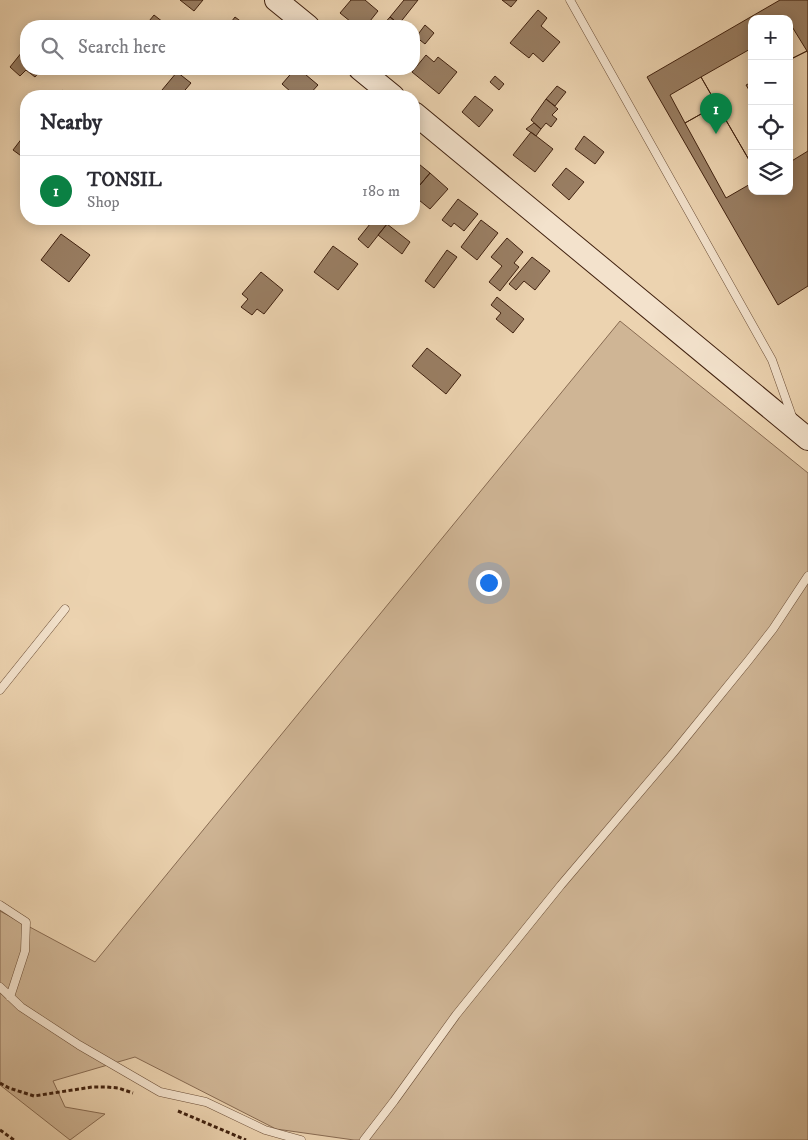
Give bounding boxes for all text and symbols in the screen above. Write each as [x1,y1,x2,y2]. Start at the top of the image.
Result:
map controls [748,15,793,195]
button: + [748,15,793,60]
search box [20,20,420,75]
icon: search [38,34,66,62]
text: Search here [78,36,166,59]
button: − [748,60,793,105]
pin: 1 [700,93,732,134]
button: locate [748,105,793,150]
text: Nearby [40,110,102,136]
button: layers [748,150,793,195]
text: TONSIL [87,169,162,192]
text: 1 [53,181,59,201]
text: 180 m [362,181,400,201]
text: Shop [87,192,120,212]
your location [476,570,502,596]

